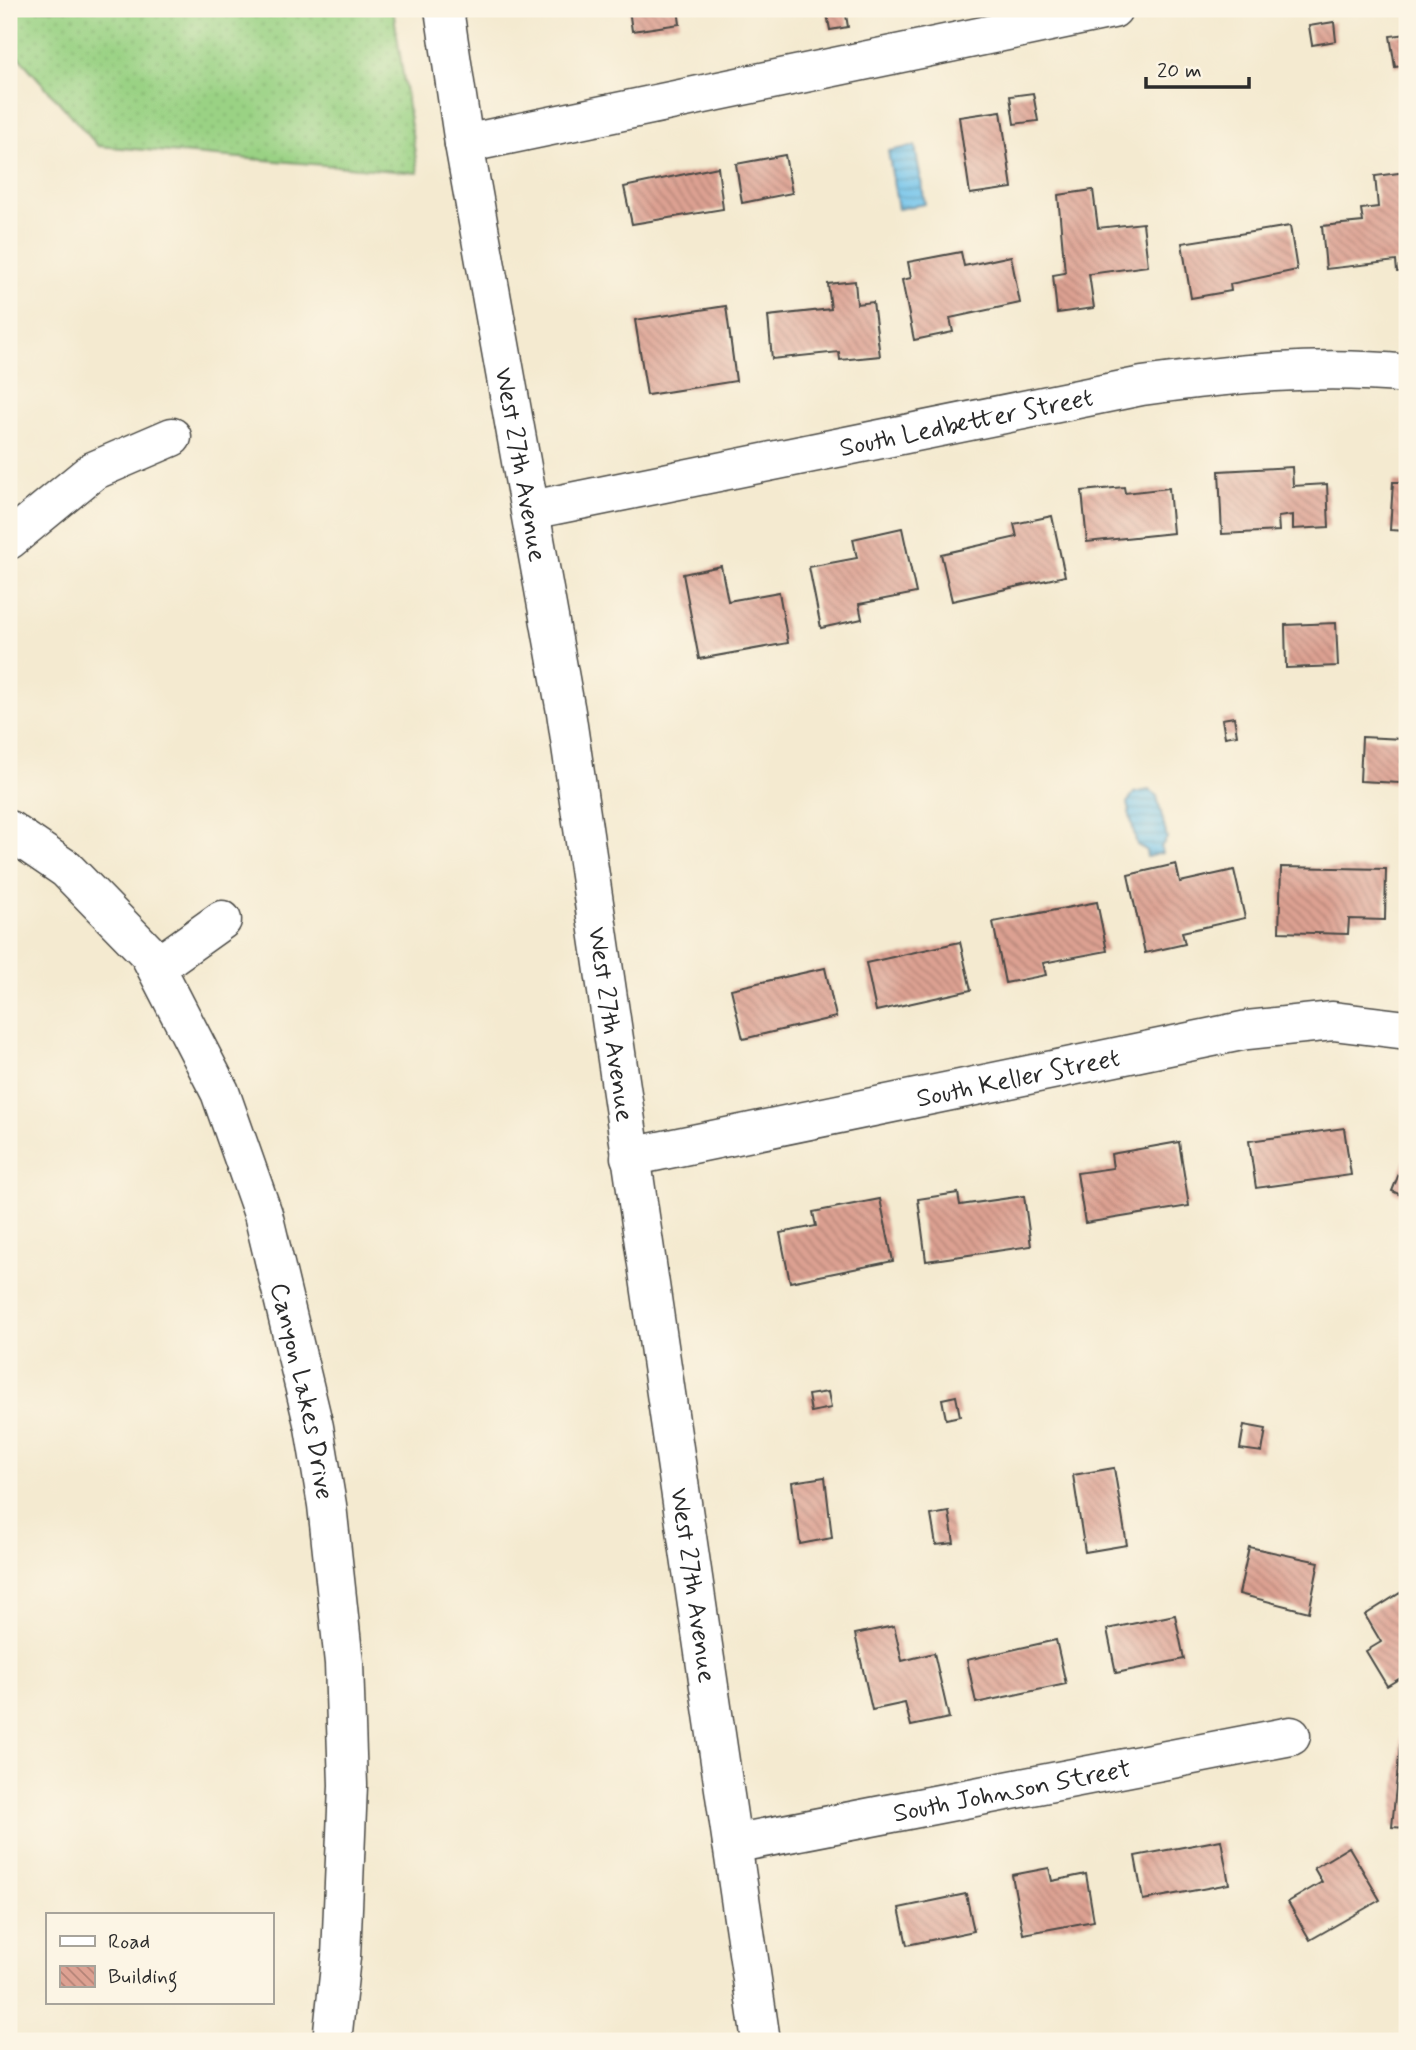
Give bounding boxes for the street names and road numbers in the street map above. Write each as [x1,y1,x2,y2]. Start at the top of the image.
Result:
street label: West 27th Avenue [485,365,554,565]
street label: South Ledbetter Street [837,381,1096,466]
street label: West 27th Avenue [579,925,641,1124]
street label: South Keller Street [914,1042,1123,1117]
street label: Canyon Lakes Drive [261,1280,341,1502]
street label: West 27th Avenue [661,1486,723,1685]
street label: South Johnson Street [890,1752,1134,1831]

